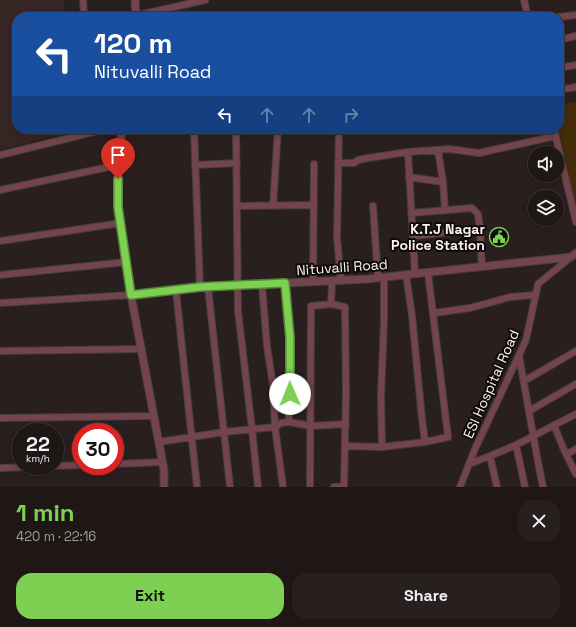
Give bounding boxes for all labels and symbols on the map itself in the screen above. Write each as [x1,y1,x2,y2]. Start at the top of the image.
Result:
pin [101,138,135,179]
place label: K.T.J Nagar Police Station [391,220,485,254]
public building icon: K.T.J Nagar Police Station [488,226,510,248]
street label: Nituvalli Road [296,255,388,279]
street label: ESI Hospital Road [459,327,523,441]
position arrow [269,373,311,415]
speed limit sign: 30 [72,423,124,475]

